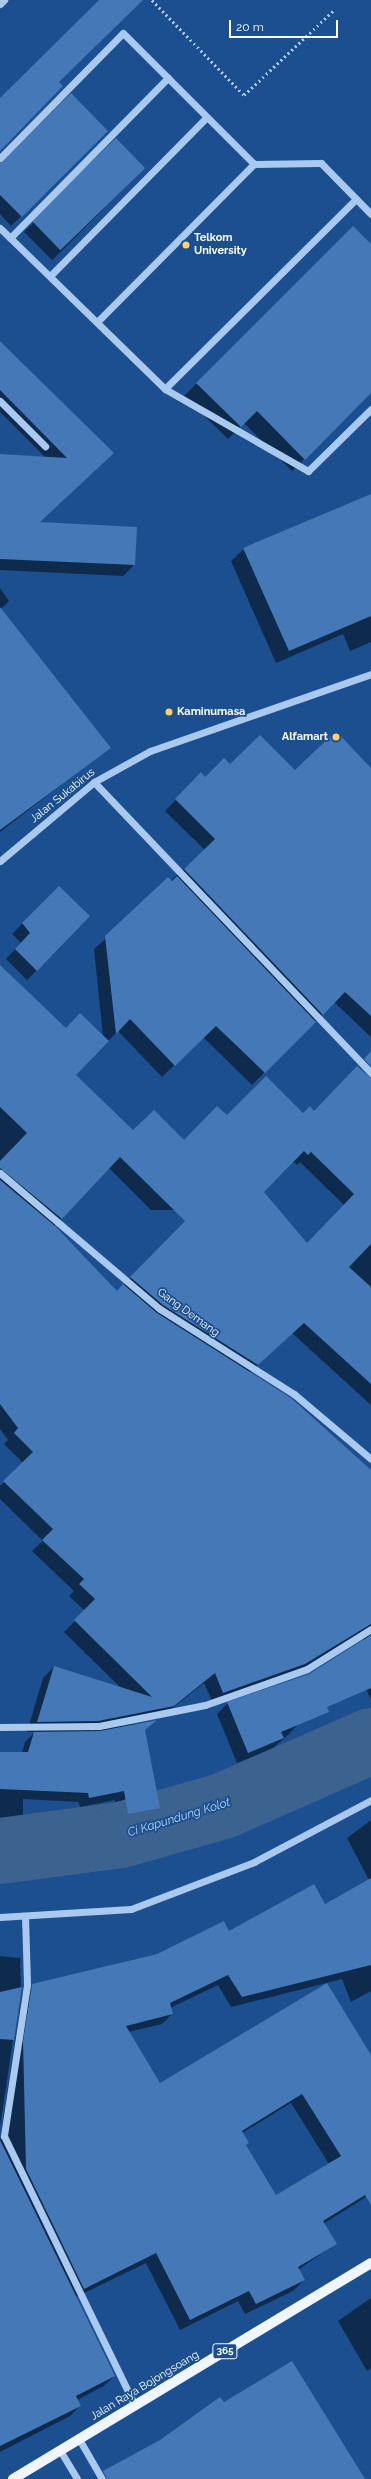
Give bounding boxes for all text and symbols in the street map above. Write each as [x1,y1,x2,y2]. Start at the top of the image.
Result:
scale bar [231,12,340,38]
text: 20 m [236,20,264,34]
place label: Telkom University [194,232,247,258]
marker: Telkom University [181,240,191,250]
place label: Kaminumasa [177,705,245,719]
marker: Kaminumasa [164,707,174,717]
place label: Alfamart [282,730,328,744]
marker: Alfamart [331,732,341,742]
street label: Jalan Sukabirus [28,766,98,826]
street label: Gang Demang [154,1286,222,1340]
water label: Ci Kapundung Kolot [126,1796,232,1840]
road number: 365 [212,2343,238,2359]
street label: Jalan Raya Bojongsoang [88,2348,202,2424]

